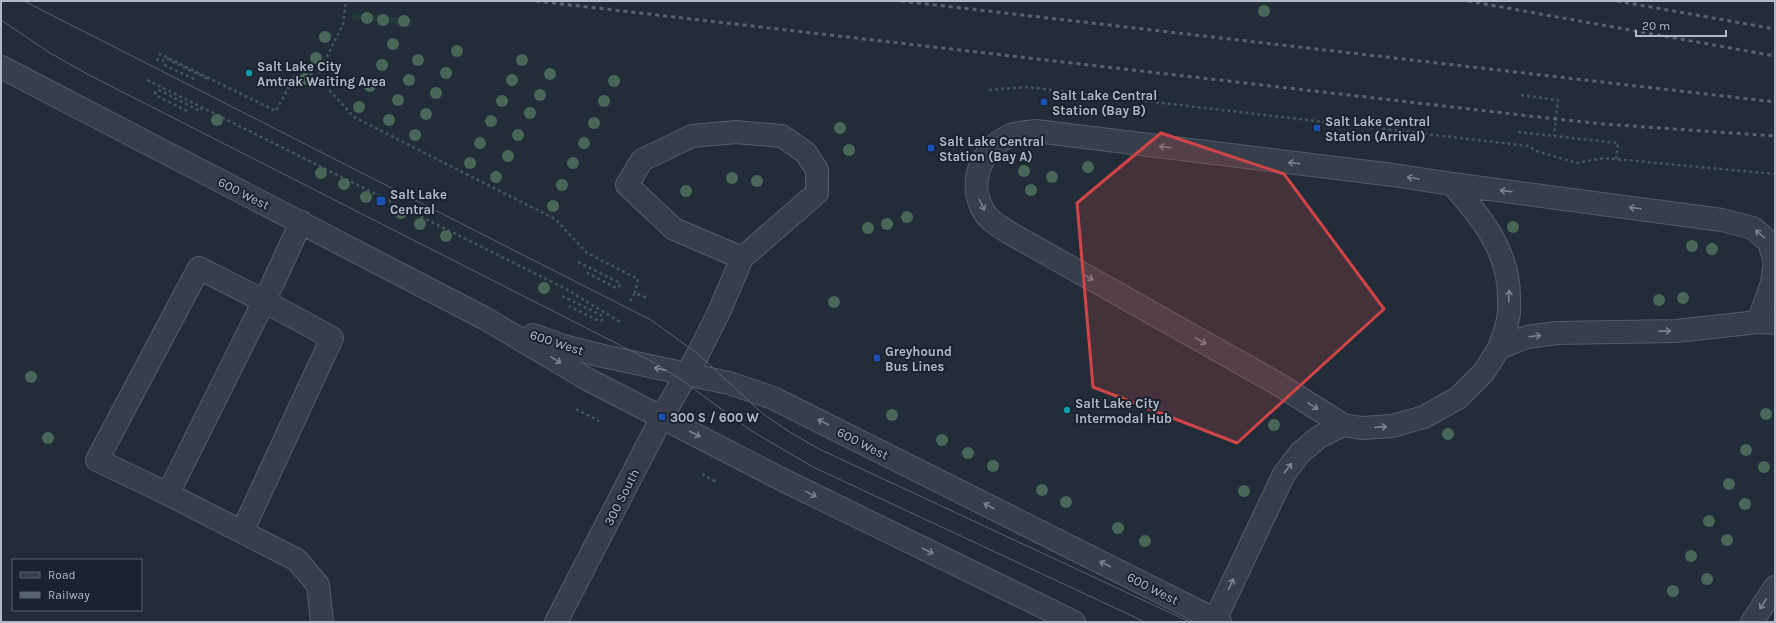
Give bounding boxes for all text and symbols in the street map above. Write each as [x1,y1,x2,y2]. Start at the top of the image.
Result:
scale bar [1636,12,1726,38]
text: 20 m [1642,19,1670,33]
place label: Salt Lake City Amtrak Waiting Area [257,59,386,89]
marker: Salt Lake City Amtrak Waiting Area [244,68,254,78]
place label: Salt Lake Central Station (Bay B) [1052,88,1157,118]
marker: Salt Lake Central Station (Bay B) [1039,97,1049,107]
place label: Salt Lake Central Station (Arrival) [1325,114,1430,144]
marker: Salt Lake Central Station (Arrival) [1312,123,1322,133]
place label: Salt Lake Central Station (Bay A) [939,134,1044,164]
marker: Salt Lake Central Station (Bay A) [926,143,936,153]
one-way arrow [1159,143,1172,151]
one-way arrow [1288,159,1301,167]
street label: 600 West [216,174,272,213]
one-way arrow [1407,174,1420,182]
place label: Salt Lake Central [390,187,447,217]
one-way arrow [1500,188,1513,195]
marker: Salt Lake Central [375,195,387,207]
one-way arrow [978,199,986,211]
one-way arrow [1629,204,1642,212]
one-way arrow [1755,230,1765,239]
one-way arrow [1081,274,1093,282]
one-way arrow [1505,290,1513,303]
street label: 600 West [528,327,586,358]
one-way arrow [1658,327,1671,335]
one-way arrow [1528,332,1541,340]
one-way arrow [1195,338,1207,345]
place label: Greyhound Bus Lines [885,344,952,374]
marker: Greyhound Bus Lines [872,353,882,363]
one-way arrow [550,357,562,365]
one-way arrow [654,365,667,373]
place label: Salt Lake City Intermodal Hub [1075,396,1172,426]
one-way arrow [1307,403,1319,411]
marker: Salt Lake City Intermodal Hub [1062,405,1072,415]
place label: 300 S / 600 W [670,410,759,425]
marker: 300 S / 600 W [657,412,667,422]
one-way arrow [817,418,829,425]
one-way arrow [1374,423,1387,430]
street label: 600 West [835,424,891,463]
one-way arrow [689,431,701,438]
one-way arrow [1284,462,1293,473]
street label: 300 South [601,466,642,528]
one-way arrow [805,490,817,498]
one-way arrow [983,502,995,509]
one-way arrow [921,548,933,555]
legend [12,559,142,611]
one-way arrow [1099,560,1111,567]
text: Road [48,568,76,582]
street label: 600 West [1125,569,1181,608]
one-way arrow [1228,579,1235,591]
text: Railway [48,588,90,602]
one-way arrow [1759,599,1767,610]

